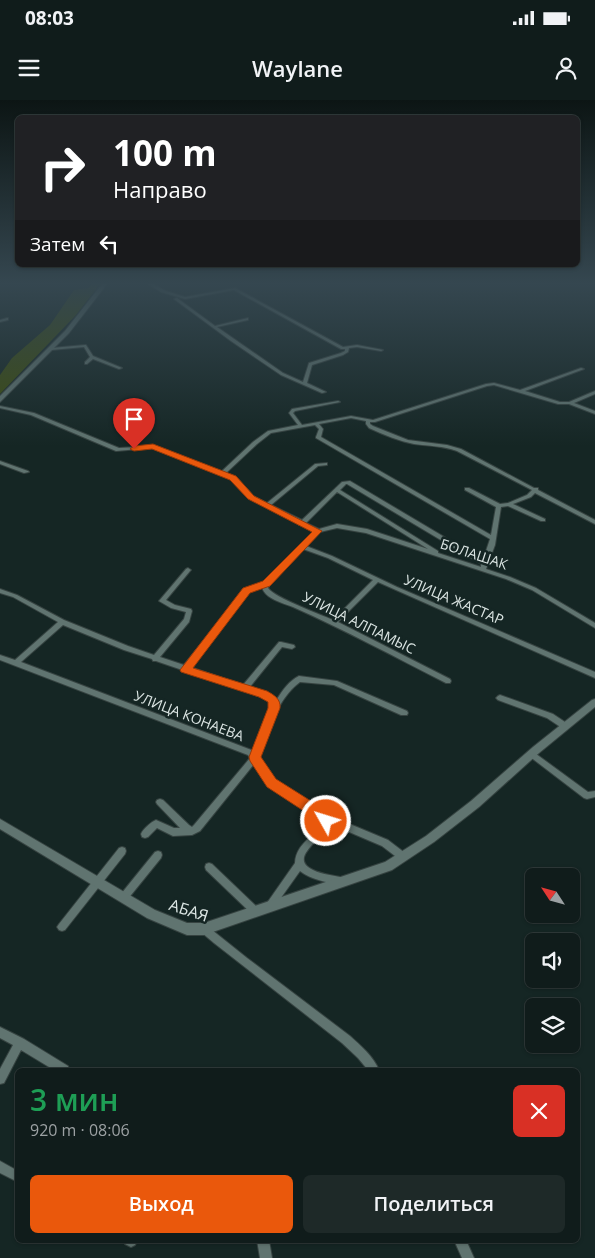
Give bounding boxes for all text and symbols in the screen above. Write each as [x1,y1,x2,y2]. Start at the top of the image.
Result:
text: 08:03 [25,5,74,31]
text: Waylane [252,53,343,83]
icon: menu [15,54,43,82]
icon: person [552,54,580,82]
text: 100 m [113,129,217,176]
icon: right [30,135,95,200]
text: Направо [113,174,207,204]
icon: left [95,230,123,258]
text: Затем [30,231,85,257]
pin [113,398,155,449]
icon: arrive [120,405,148,433]
street label: БОЛАШАК [438,534,511,574]
street label: УЛИЦА ЖАСТАР [402,570,507,629]
street label: УЛИЦА АЛПАМЫС [300,587,419,658]
street label: УЛИЦА КОНАЕВА [132,686,247,745]
position arrow [299,794,351,846]
north arrow [525,868,580,922]
map controls [525,868,580,1053]
street label: АБАЯ [167,893,211,927]
button: sound [525,933,580,988]
button: layers [525,998,580,1053]
text: 3 мин [30,1079,118,1120]
button: close [513,1085,565,1137]
text: 920 m · 08:06 [30,1119,130,1141]
button: Выход [30,1175,293,1233]
button: Поделиться [303,1175,565,1233]

